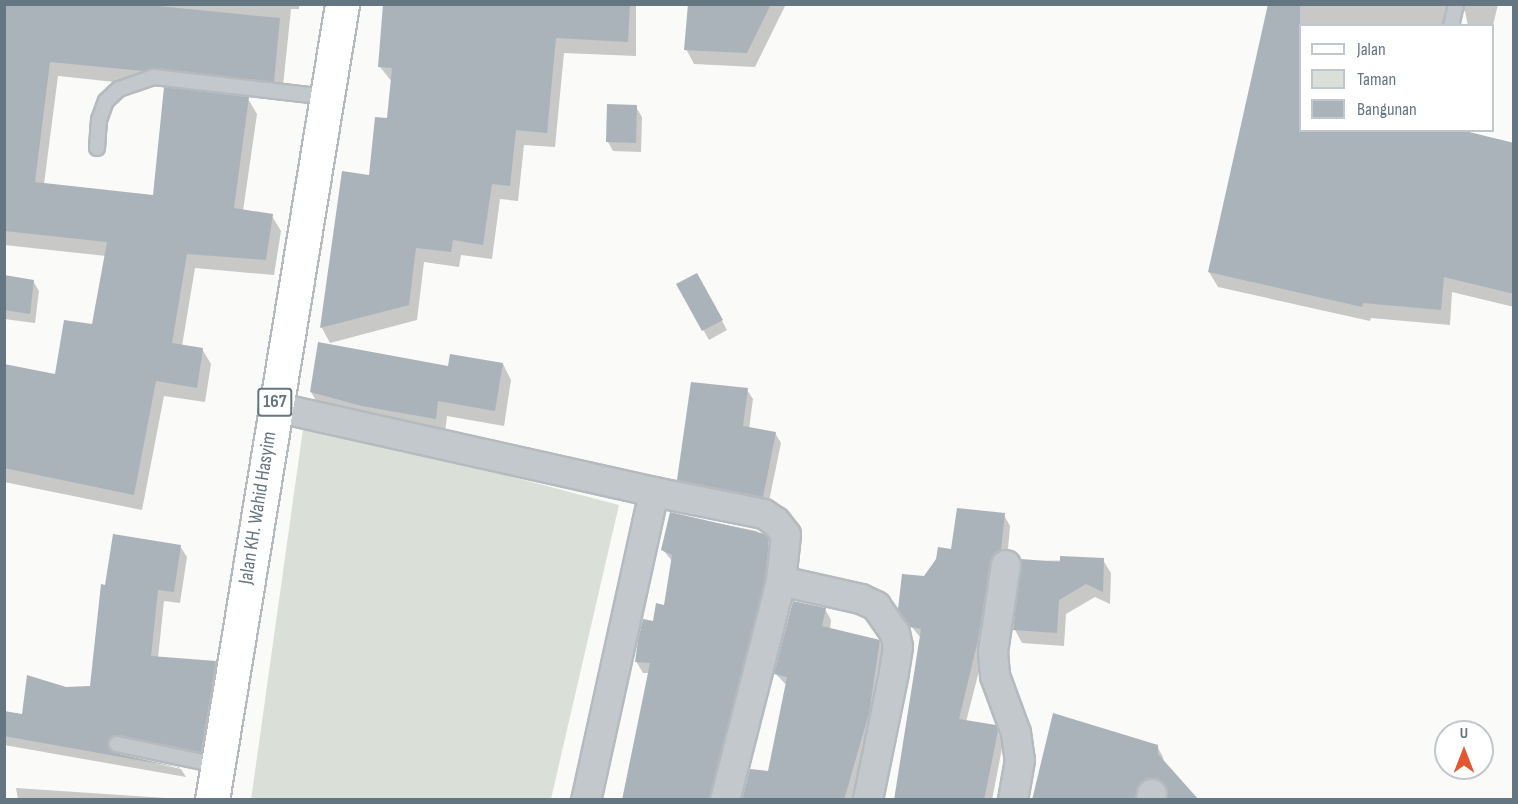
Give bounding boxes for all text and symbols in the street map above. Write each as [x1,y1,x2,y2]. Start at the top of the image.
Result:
legend [1299,24,1494,132]
text: Jalan [1357,39,1386,60]
text: Taman [1357,69,1396,90]
text: Bangunan [1357,99,1417,120]
road number: 167 [257,387,293,417]
street label: Jalan KH. Wahid Hasyim [234,430,282,586]
north arrow [1434,720,1494,780]
text: U [1460,724,1468,743]

